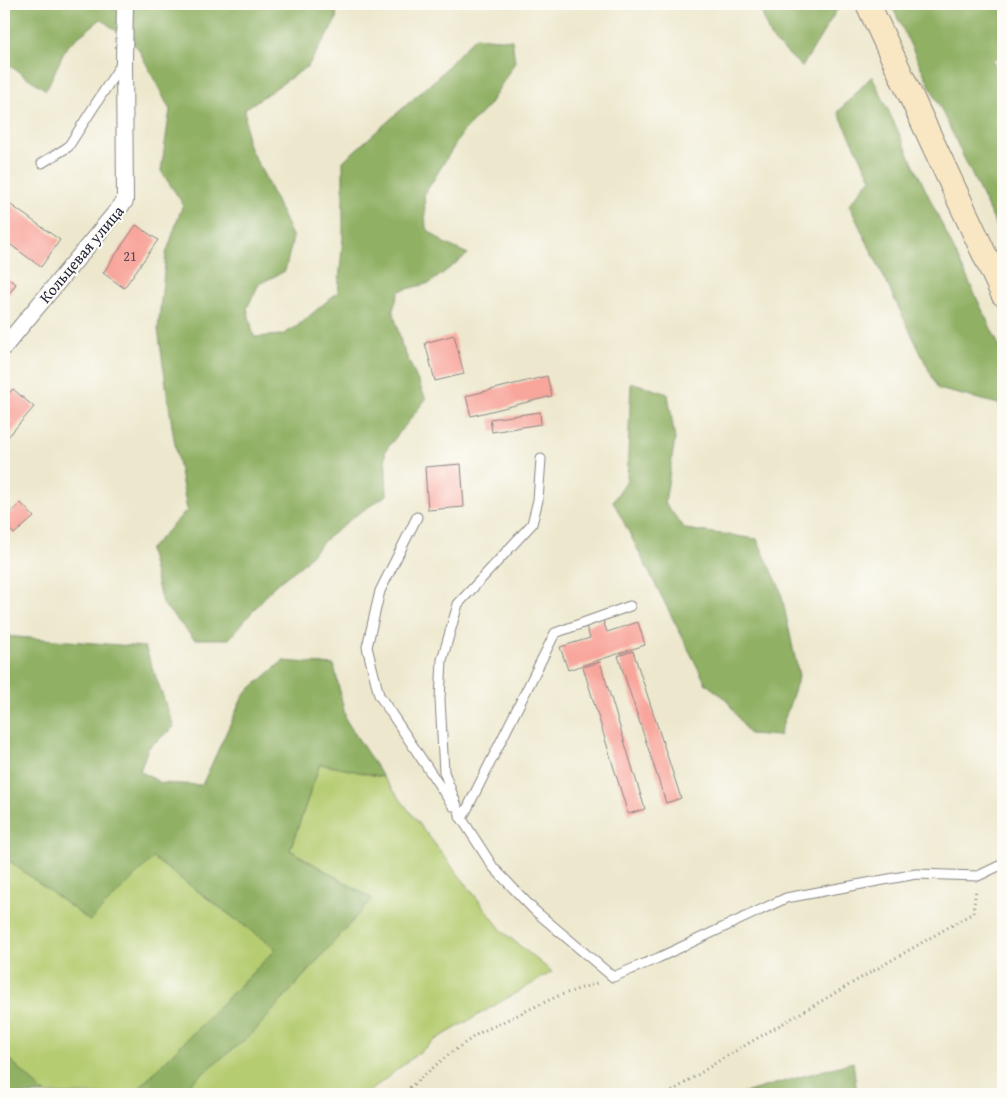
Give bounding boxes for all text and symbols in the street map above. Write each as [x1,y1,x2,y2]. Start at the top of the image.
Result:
street label: Кольцевая улица [33,200,129,308]
house number: 21 [123,246,137,266]

